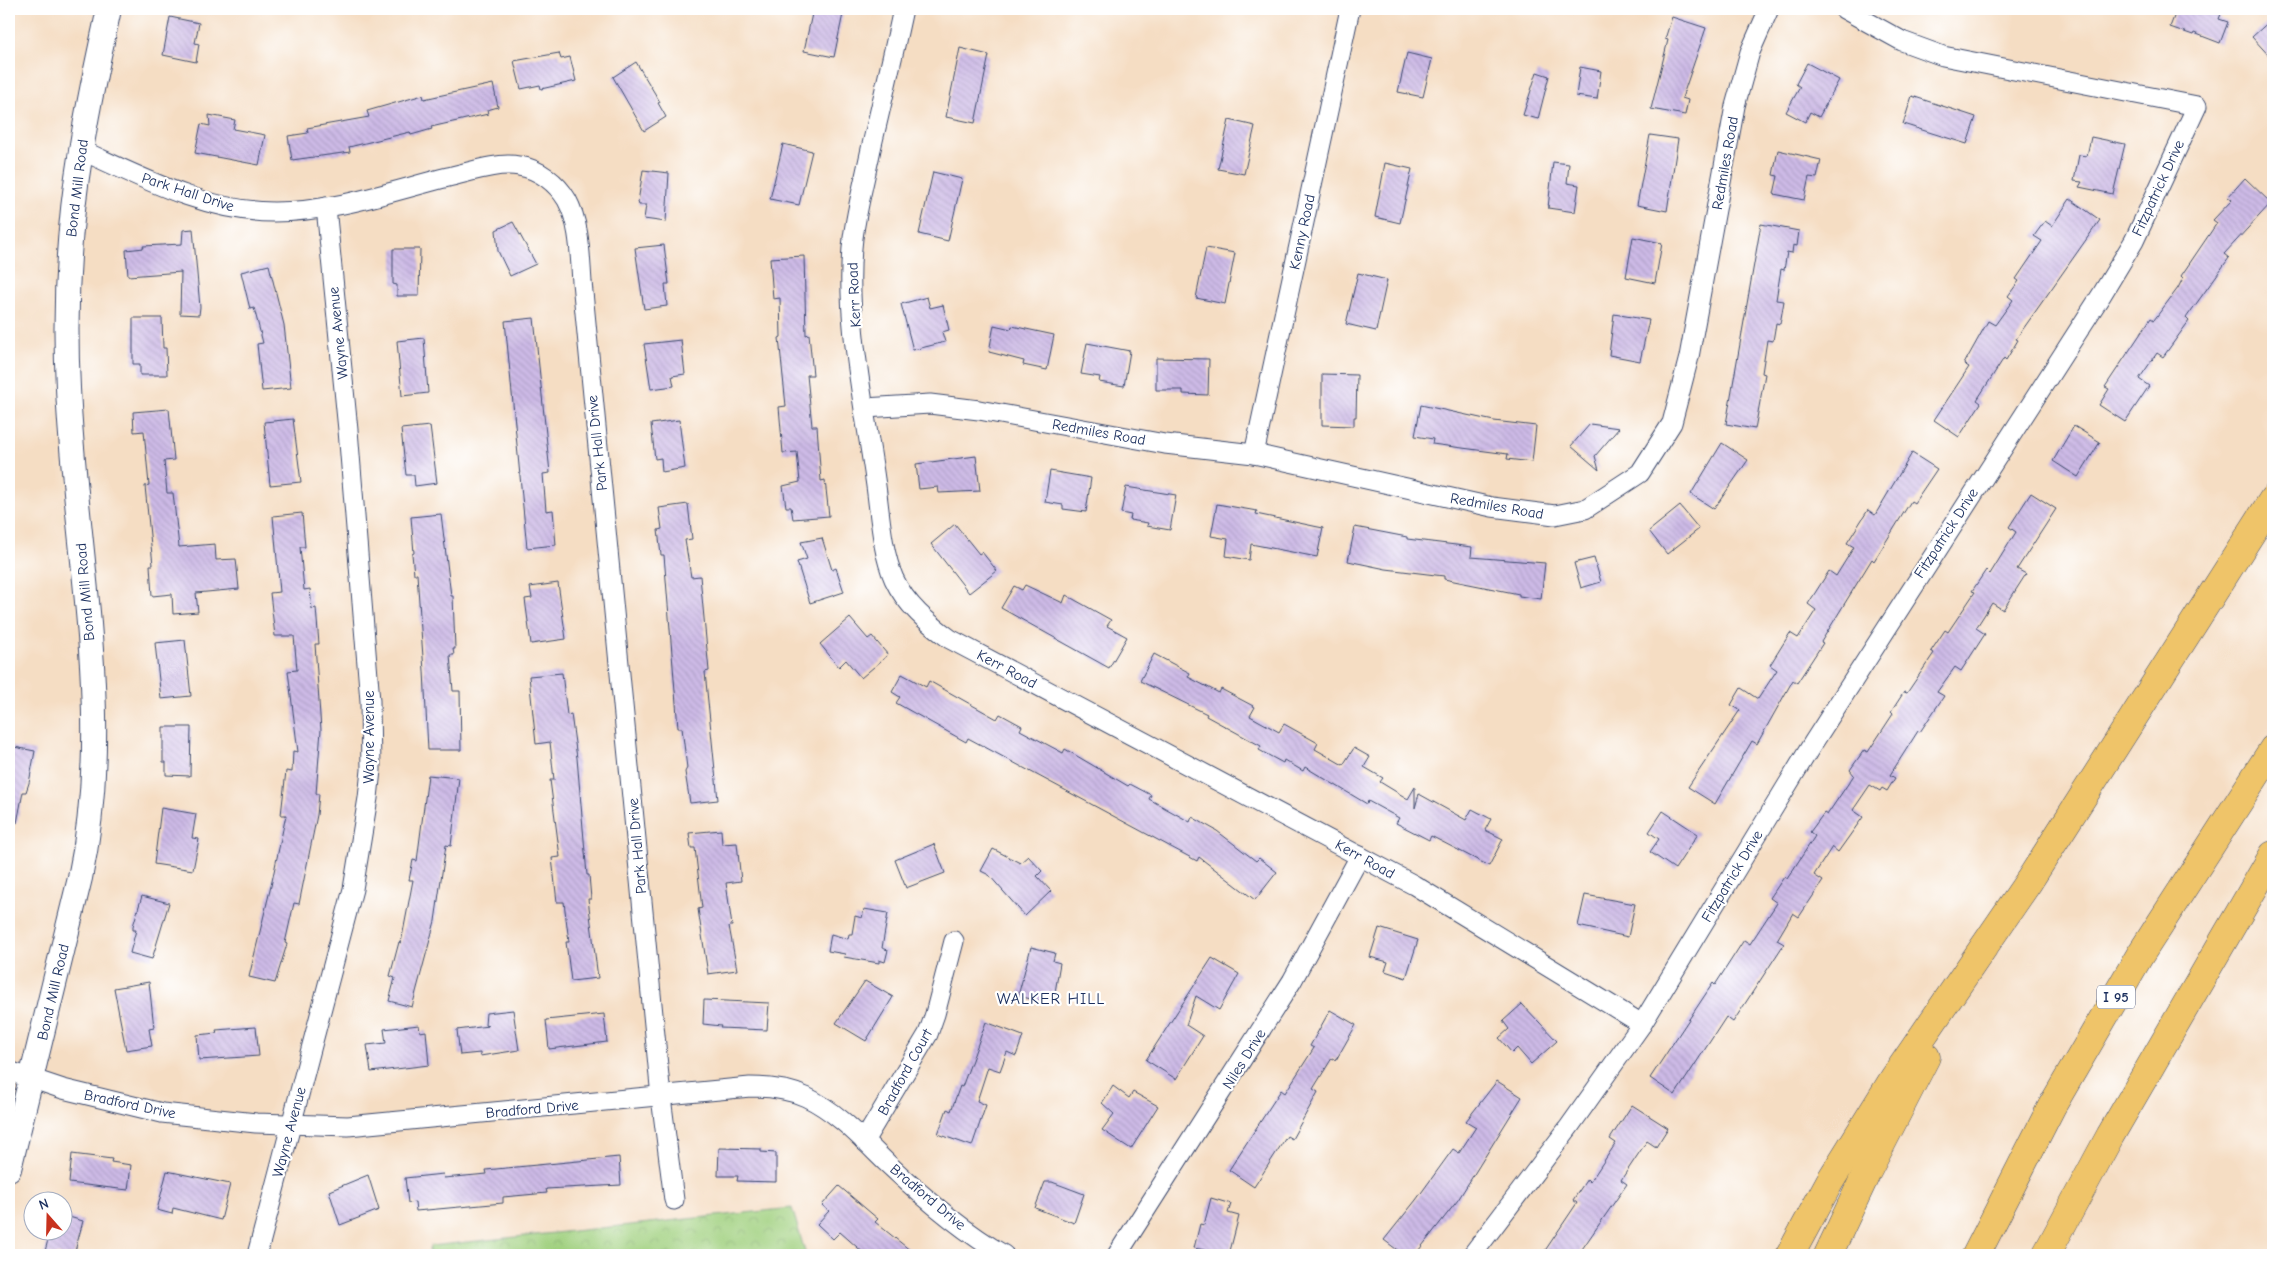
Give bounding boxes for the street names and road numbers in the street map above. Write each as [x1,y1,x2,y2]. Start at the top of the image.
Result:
street label: Redmiles Road [1708,115,1742,211]
street label: Fitzpatrick Drive [2128,137,2188,239]
street label: Bond Mill Road [62,138,92,238]
street label: Park Hall Drive [139,169,237,216]
street label: Kenny Road [1285,193,1319,271]
street label: Kerr Road [843,262,865,328]
street label: Wayne Avenue [324,285,352,380]
street label: Park Hall Drive [583,394,611,492]
street label: Redmiles Road [1051,415,1147,449]
street label: Fitzpatrick Drive [1910,484,1982,582]
street label: Redmiles Road [1449,489,1545,523]
street label: Bond Mill Road [72,542,98,642]
street label: Kerr Road [974,646,1040,692]
street label: Wayne Avenue [360,690,378,783]
street label: Park Hall Drive [624,797,650,895]
street label: Fitzpatrick Drive [1698,826,1767,925]
street label: Kerr Road [1332,835,1398,883]
street label: Bond Mill Road [33,942,73,1042]
road number: I 95 [2097,986,2135,1009]
street label: Bradford Court [874,1025,936,1118]
street label: Niles Drive [1218,1025,1270,1092]
street label: Wayne Avenue [268,1084,310,1179]
street label: Bradford Drive [83,1086,178,1123]
street label: Bradford Drive [485,1096,580,1122]
street label: Bradford Drive [886,1160,970,1234]

